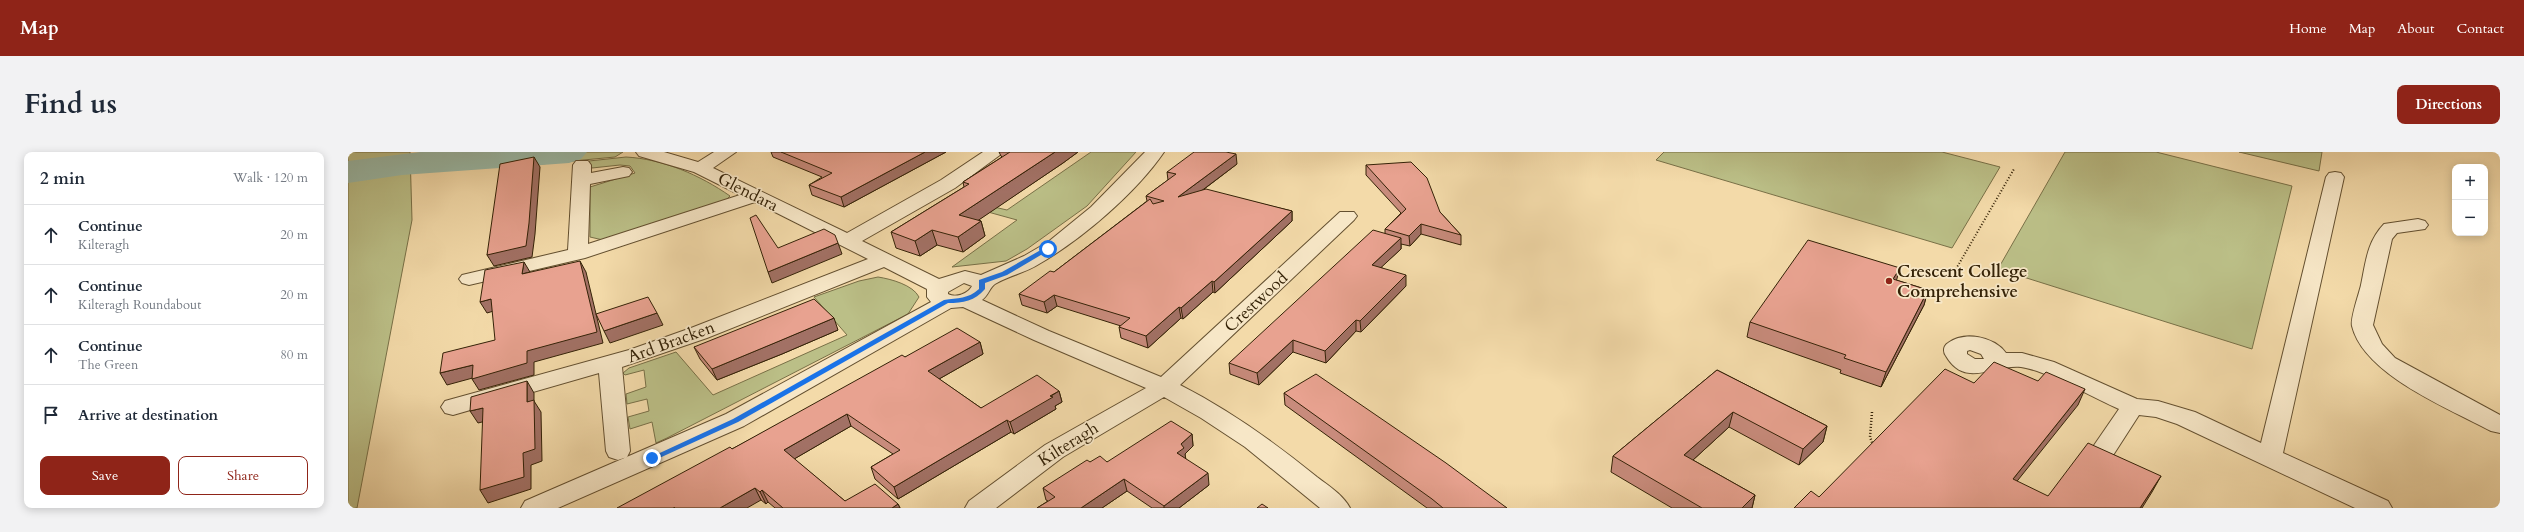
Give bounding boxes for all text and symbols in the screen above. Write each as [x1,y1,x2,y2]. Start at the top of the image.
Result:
text: Map [20,15,59,41]
text: Home [2289,19,2327,38]
text: Map [2349,19,2375,38]
text: About [2397,19,2434,38]
text: Contact [2456,19,2504,38]
text: Find us [24,85,117,123]
button: Directions [2397,85,2500,124]
map controls [2452,164,2488,236]
button: + [2452,164,2488,200]
text: 2 min [40,167,85,190]
street label: Glendara [714,167,783,217]
text: Walk · 120 m [233,169,308,187]
button: − [2452,200,2488,236]
text: Continue [78,216,143,236]
icon: ahead [40,224,62,246]
text: 20 m [280,226,308,244]
text: Kilteragh [78,236,129,254]
route start [1039,240,1057,258]
place label: Crescent College Comprehensive [1897,260,2027,303]
street label: Crestwood [1219,267,1293,337]
text: Continue [78,276,143,296]
marker: Crescent College Comprehensive [1884,276,1894,286]
icon: ahead [40,284,62,306]
text: 20 m [280,286,308,304]
text: Kilteragh Roundabout [78,296,201,314]
street label: Ard Bracken [624,315,718,368]
text: Continue [78,336,143,356]
icon: ahead [40,344,62,366]
text: 80 m [280,346,308,364]
text: The Green [78,356,138,374]
icon: arrive [40,404,62,426]
text: Arrive at destination [78,405,218,425]
street label: Kilteragh [1033,416,1103,472]
route end [643,449,661,467]
button: Save [40,456,170,495]
button: Share [178,456,308,495]

